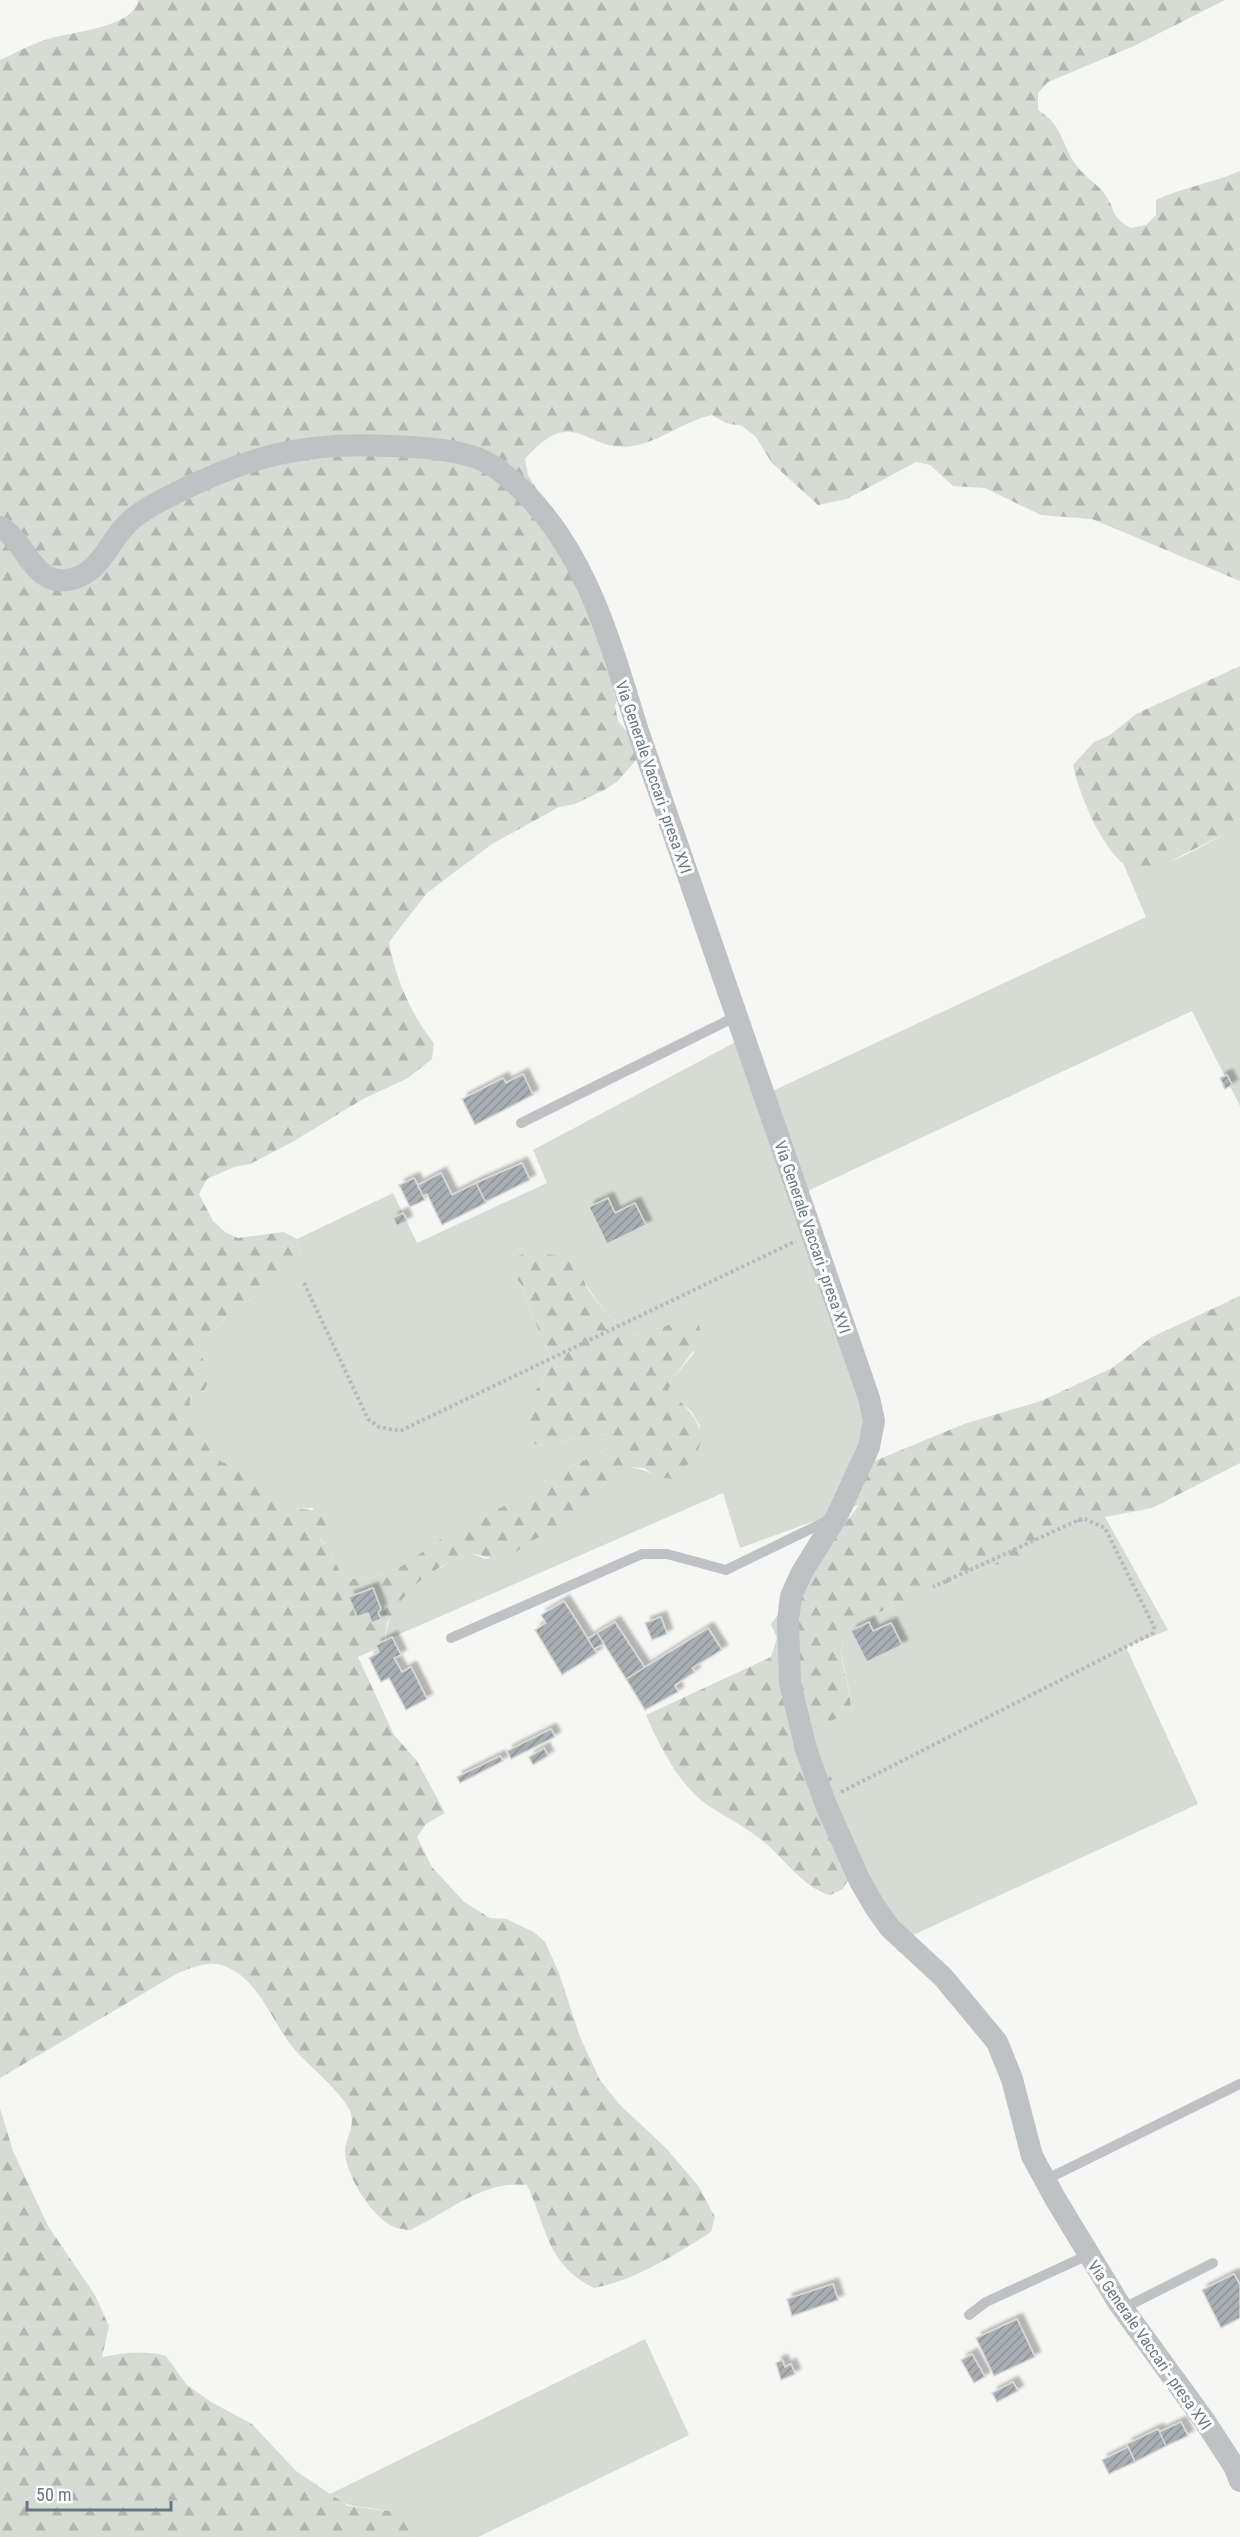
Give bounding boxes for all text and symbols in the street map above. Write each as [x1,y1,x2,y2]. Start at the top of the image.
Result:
street label: Via Generale Vaccari - presa XVI [612,678,695,876]
street label: Via Generale Vaccari - presa XVI [771,1138,854,1336]
street label: Via Generale Vaccari - presa XVI [1084,2257,1215,2434]
scale bar [27,2474,171,2512]
text: 50 m [36,2484,71,2505]

